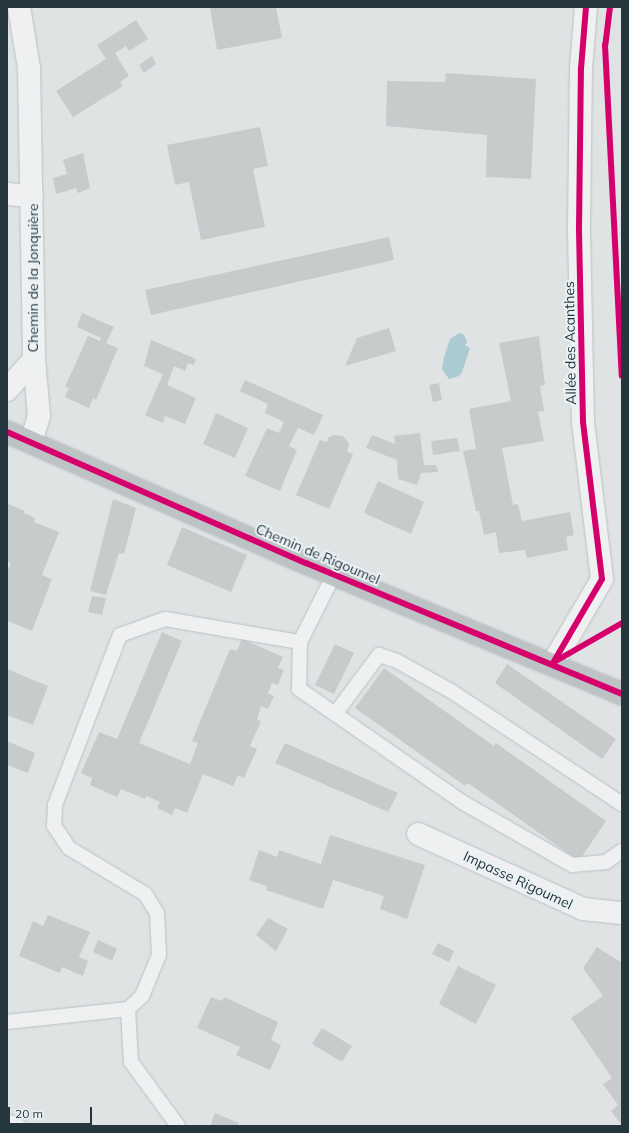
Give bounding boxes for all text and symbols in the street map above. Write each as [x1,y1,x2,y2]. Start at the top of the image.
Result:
street label: Chemin de la Jonquière [25,204,41,352]
street label: Allée des Acanthes [561,281,579,405]
street label: Chemin de Rigoumel [253,520,383,588]
street label: Impasse Rigoumel [461,847,575,913]
scale bar [10,1099,94,1125]
text: 20 m [15,1106,43,1121]

